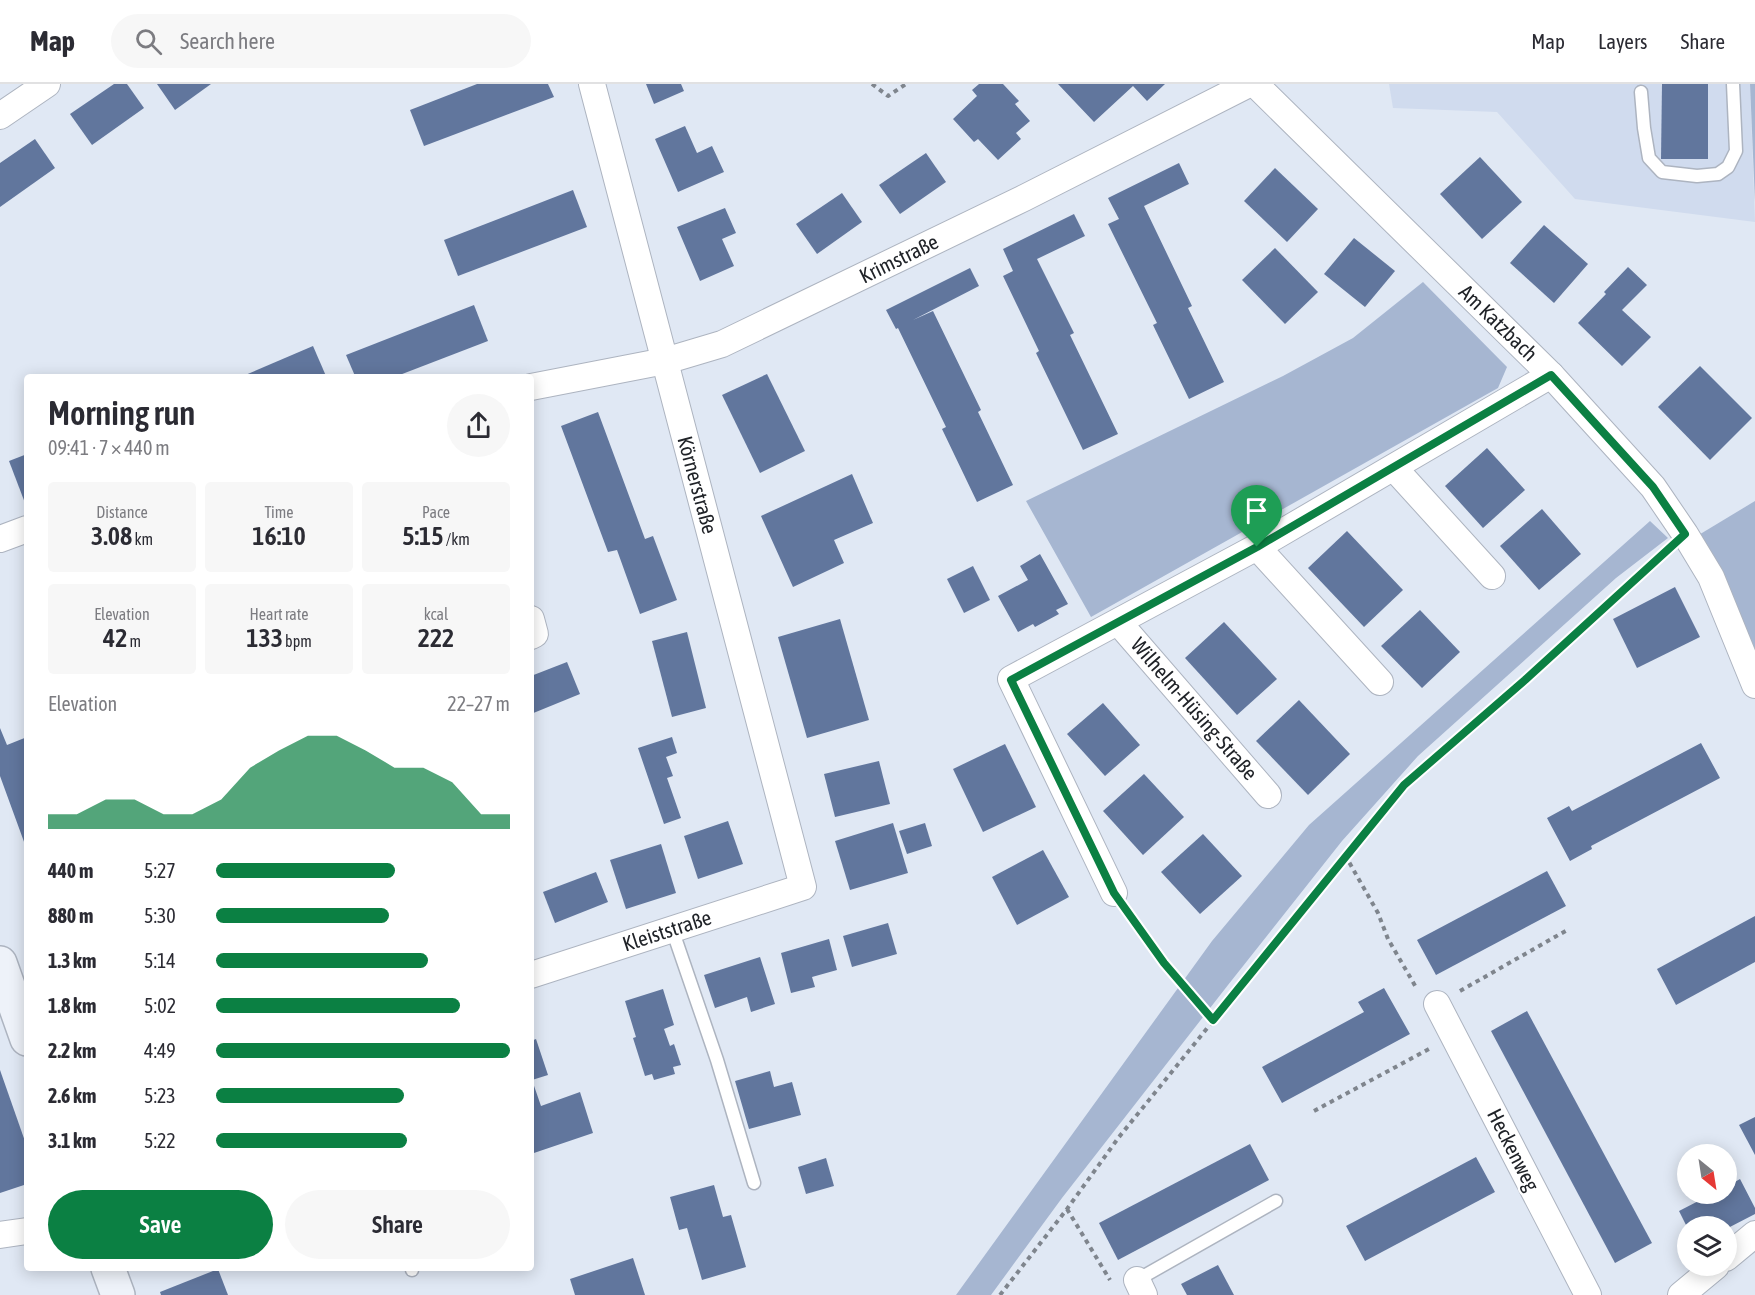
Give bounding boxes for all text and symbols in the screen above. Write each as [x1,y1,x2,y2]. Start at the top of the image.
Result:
search box [111,14,531,68]
text: Map [30,25,75,57]
icon: search [132,25,165,58]
text: Search here [180,28,275,54]
text: Map [1531,29,1565,53]
text: Layers [1598,29,1648,53]
text: Share [1681,29,1725,53]
street label: Krimstraße [855,229,942,287]
street label: Am Katzbach [1455,279,1543,365]
text: Morning run [48,394,195,432]
button: share [447,394,510,457]
street label: Körnerstraße [673,433,723,536]
text: 09:41 · 7 × 440 m [48,436,170,459]
pin [1231,485,1282,547]
icon: arrive [1240,494,1273,527]
text: Distance [96,503,148,521]
text: Time [264,503,294,521]
text: Pace [422,503,450,521]
text: 3.08 [91,521,132,551]
text: 16:10 [252,521,306,551]
text: 5:15 [402,521,444,551]
text: km [132,530,153,548]
text: /km [444,530,470,548]
text: Elevation [94,605,150,623]
text: Heart rate [250,605,308,623]
text: kcal [424,605,448,623]
text: 42 [103,623,127,653]
text: 133 [246,623,283,653]
text: 222 [418,623,454,653]
text: m [127,632,141,650]
text: bpm [283,632,312,650]
street label: Wilhelm-Hüsing-Straße [1127,632,1263,784]
text: Elevation [48,692,117,715]
text: 22–27 m [447,692,510,715]
text: 440 m [48,859,93,882]
text: 5:27 [144,859,176,882]
text: 880 m [48,904,93,927]
text: 5:30 [144,904,176,927]
street label: Kleiststraße [619,904,714,956]
text: 1.3 km [48,949,96,972]
text: 5:14 [144,949,176,972]
text: 1.8 km [48,994,96,1017]
text: 5:02 [144,994,176,1017]
text: 2.2 km [48,1039,96,1062]
text: 4:49 [144,1039,176,1062]
text: 2.6 km [48,1084,96,1107]
text: 5:23 [144,1084,176,1107]
street label: Heckenweg [1483,1105,1545,1195]
text: 3.1 km [48,1129,96,1152]
text: 5:22 [144,1129,176,1152]
north arrow [1677,1144,1737,1204]
map controls [1677,1144,1737,1276]
button: Save [48,1190,273,1259]
button: Share [285,1190,510,1259]
button: layers [1677,1216,1737,1276]

